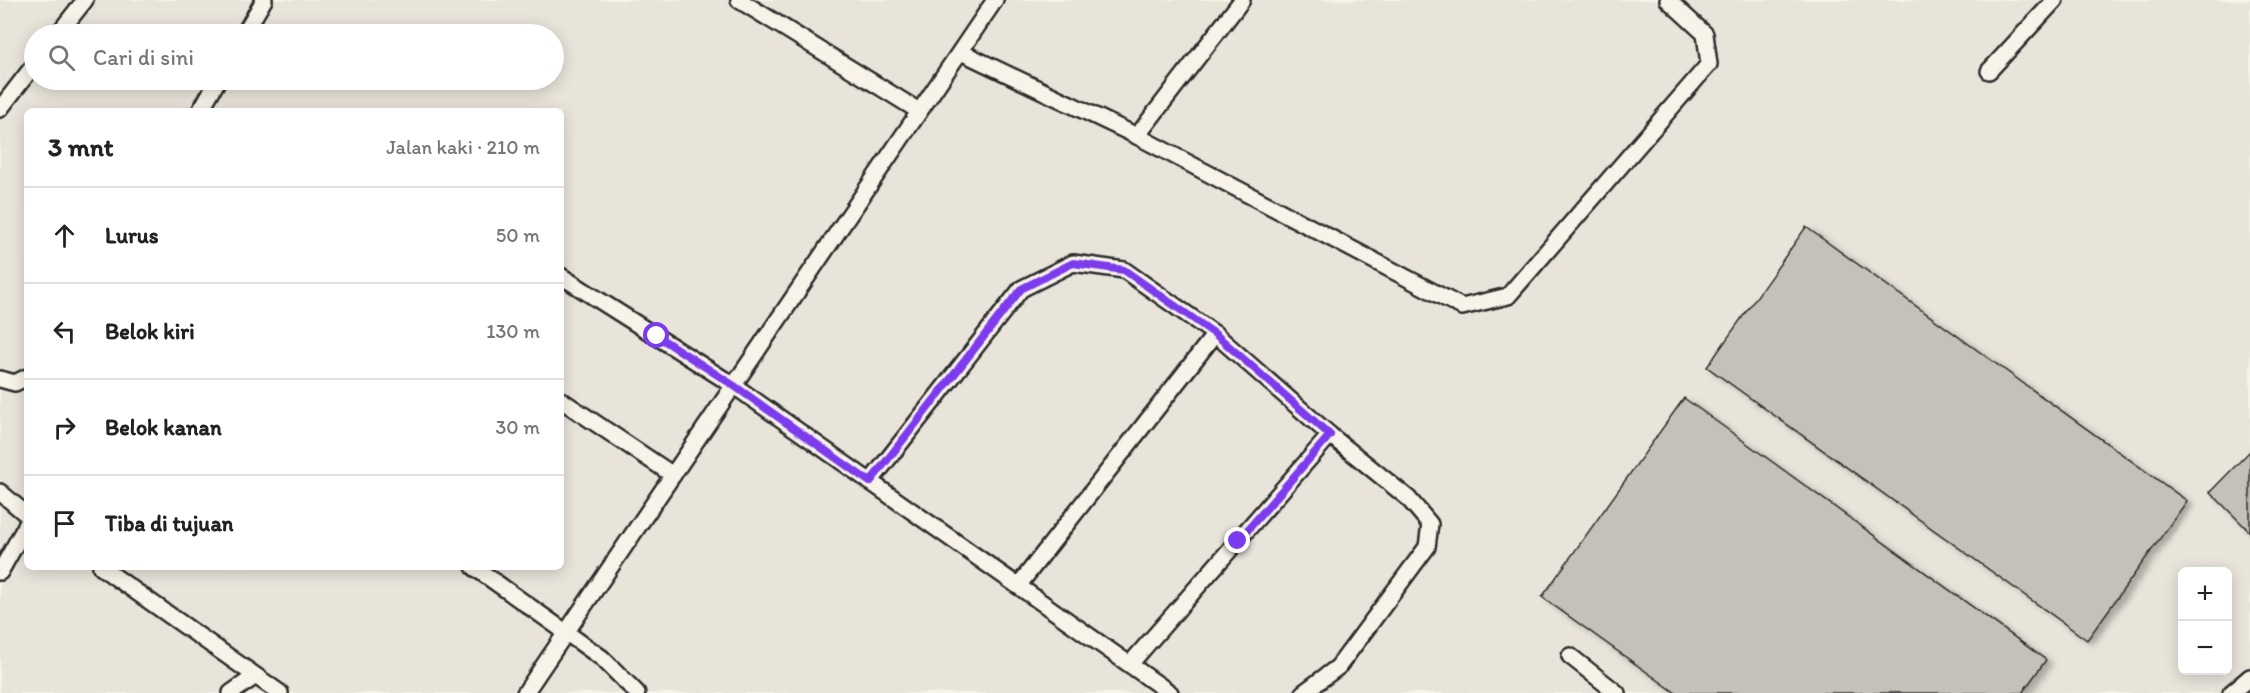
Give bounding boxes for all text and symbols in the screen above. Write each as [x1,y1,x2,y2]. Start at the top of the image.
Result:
search box [24,24,564,90]
icon: search [45,41,78,74]
text: Cari di sini [93,44,194,71]
text: 3 mnt [48,131,114,163]
text: Jalan kaki · 210 m [386,135,540,159]
icon: ahead [48,219,81,252]
text: Lurus [105,222,159,249]
text: 50 m [496,223,540,247]
icon: left [48,315,81,348]
text: Belok kiri [105,318,195,345]
text: 130 m [486,319,540,343]
route start [643,322,669,348]
icon: right [48,411,81,444]
text: Belok kanan [105,414,222,441]
text: 30 m [495,415,540,439]
icon: arrive [48,507,81,540]
text: Tiba di tujuan [105,510,234,537]
route end [1224,527,1250,553]
map controls [2178,567,2232,675]
button: + [2178,567,2232,621]
button: − [2178,621,2232,675]

